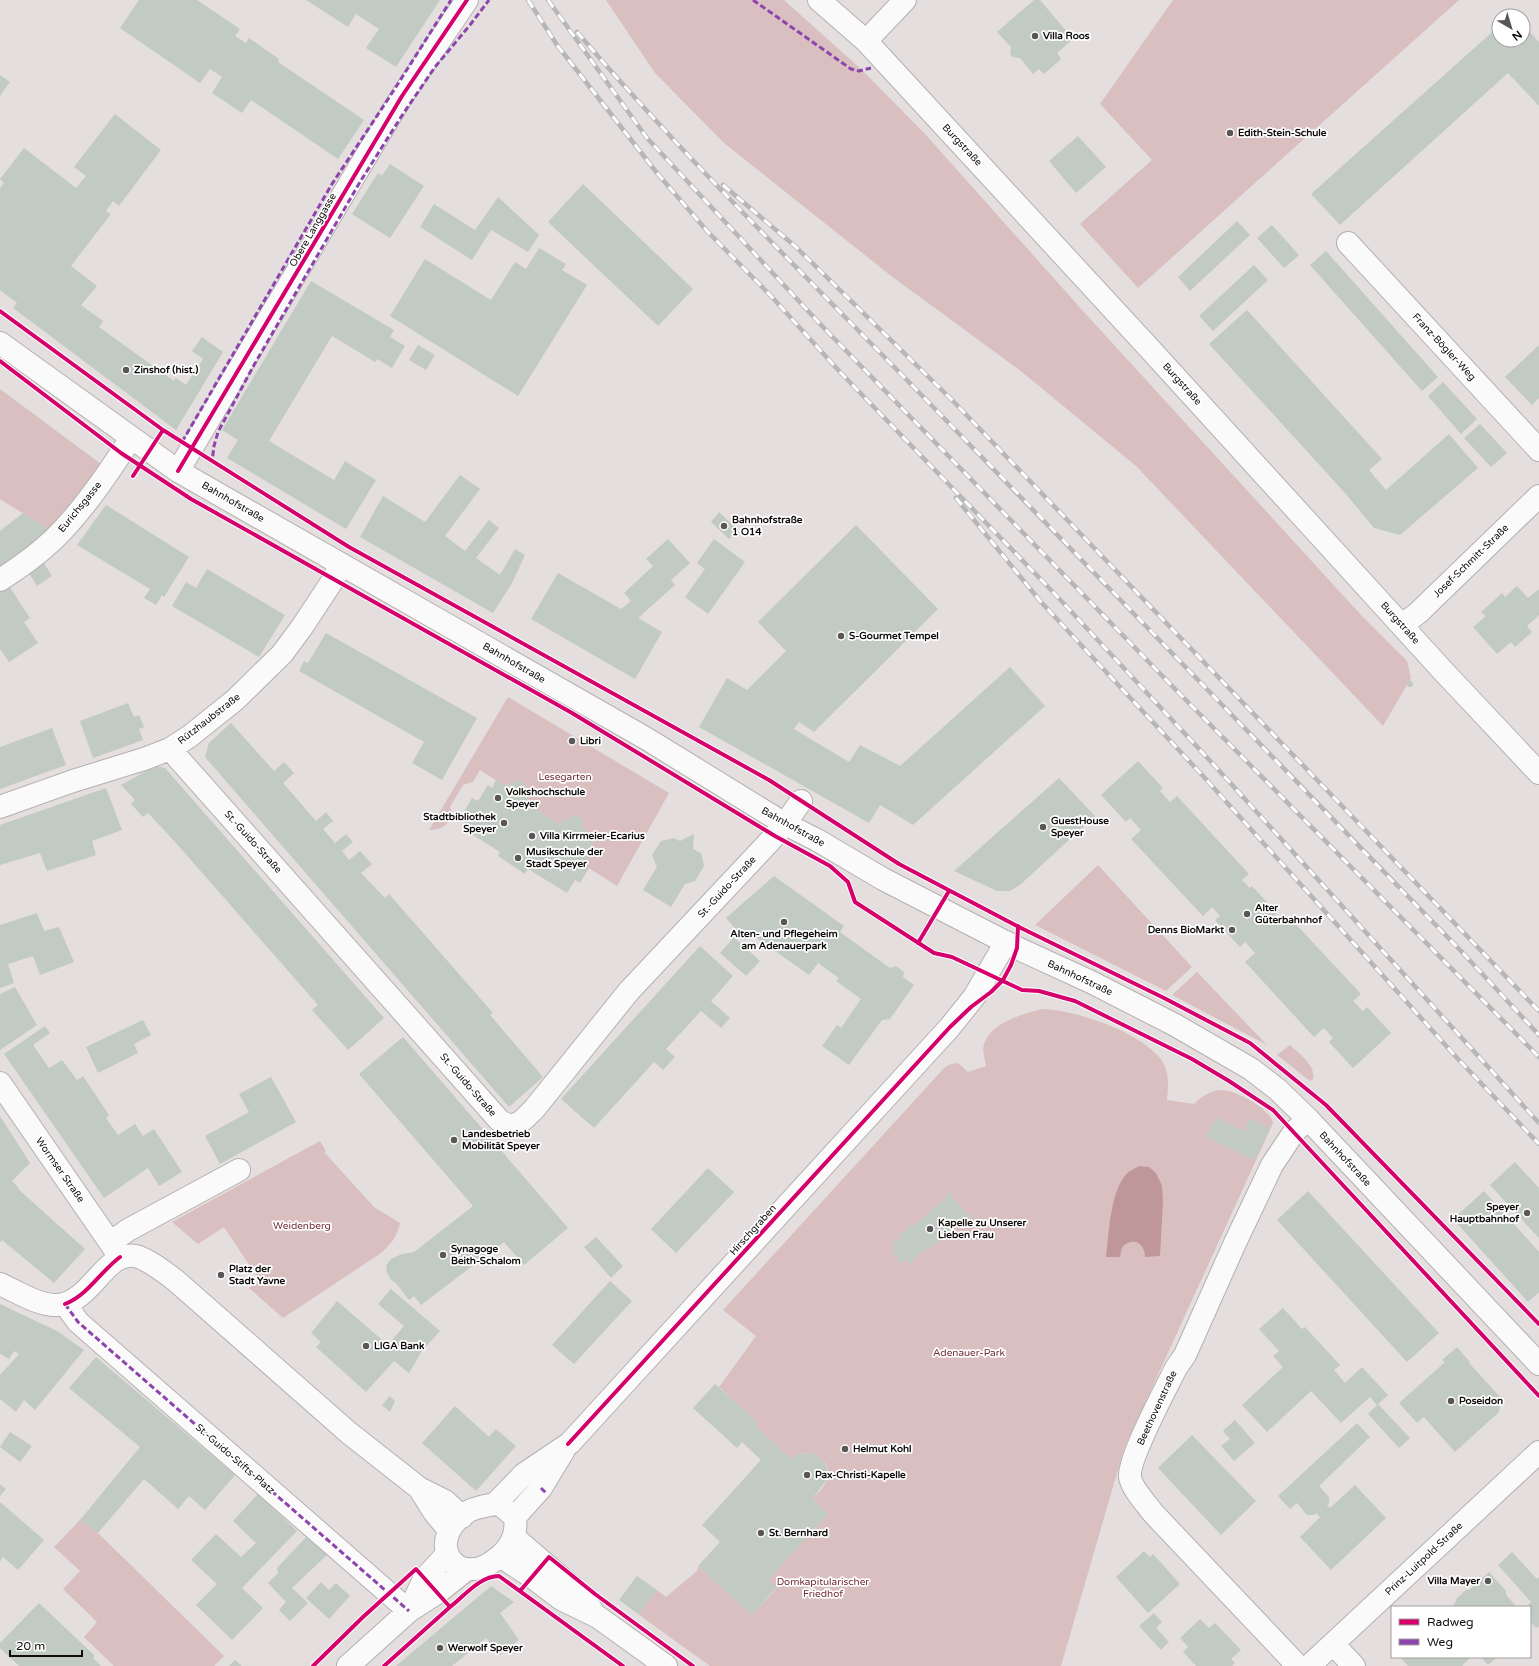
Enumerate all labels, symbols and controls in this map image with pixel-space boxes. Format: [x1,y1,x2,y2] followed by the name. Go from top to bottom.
[1491,8,1531,48] north arrow
[1509,28,1524,43] text: N
[1043,30,1090,42] place label: Villa Roos
[1030,31,1040,41] marker: Villa Roos
[940,122,985,169] street label: Burgstraße
[1238,127,1327,139] place label: Edith-Stein-Schule
[1225,128,1235,138] marker: Edith-Stein-Schule
[287,191,339,269] street label: Obere Langgasse
[1410,311,1478,383] street label: Franz-Bögler-Weg
[1160,360,1204,408] street label: Burgstraße
[134,364,198,376] place label: Zinshof (hist.)
[121,365,131,375] marker: Zinshof (hist.)
[56,479,104,535] street label: Eurichsgasse
[199,479,267,525] street label: Bahnhofstraße
[732,514,803,538] place label: Bahnhofstraße 1 O14
[719,521,729,531] marker: Bahnhofstraße 1 O14
[1431,522,1511,600] street label: Josef-Schmitt-Straße
[1378,599,1422,647] street label: Burgstraße
[849,630,939,642] place label: S-Gourmet Tempel
[836,631,846,641] marker: S-Gourmet Tempel
[480,640,548,686] street label: Bahnhofstraße
[175,691,243,747] street label: Rützhaubstraße
[580,735,601,747] place label: Libri
[567,736,577,746] marker: Libri
[538,771,592,783] park label: Lesegarten
[506,786,586,810] place label: Volkshochschule Speyer
[493,793,503,803] marker: Volkshochschule Speyer
[759,805,827,849] street label: Bahnhofstraße
[222,808,284,876] street label: St.-Guido-Straße
[423,811,497,835] place label: Stadtbibliothek Speyer
[1051,815,1109,839] place label: GuestHouse Speyer
[499,818,509,828] marker: Stadtbibliothek Speyer
[1038,822,1048,832] marker: GuestHouse Speyer
[540,830,645,842] place label: Villa Kirrmeier-Ecarius
[527,831,537,841] marker: Villa Kirrmeier-Ecarius
[526,846,603,870] place label: Musikschule der Stadt Speyer
[513,853,523,863] marker: Musikschule der Stadt Speyer
[695,853,759,920] street label: St.-Guido-Straße
[1255,902,1322,926] place label: Alter Güterbahnhof
[1242,909,1252,919] marker: Alter Güterbahnhof
[779,917,789,927] marker: Alten- und Pflegeheim am Adenauerpark
[1148,924,1224,936] place label: Denns BioMarkt
[1227,925,1237,935] marker: Denns BioMarkt
[730,928,838,952] place label: Alten- und Pflegeheim am Adenauerpark
[1046,958,1115,998] street label: Bahnhofstraße
[437,1051,499,1119] street label: St.-Guido-Straße
[462,1128,540,1152] place label: Landesbetrieb Mobilität Speyer
[1317,1129,1374,1189] street label: Bahnhofstraße
[33,1135,87,1205] street label: Wormser Straße
[449,1135,459,1145] marker: Landesbetrieb Mobilität Speyer
[1450,1201,1519,1225] place label: Speyer Hauptbahnhof
[727,1202,779,1258] street label: Hirschgraben
[1522,1208,1532,1218] marker: Speyer Hauptbahnhof
[938,1217,1026,1241] place label: Kapelle zu Unserer Lieben Frau
[273,1220,331,1232] park label: Weidenberg
[925,1224,935,1234] marker: Kapelle zu Unserer Lieben Frau
[451,1243,521,1267] place label: Synagoge Beith-Schalom
[438,1250,448,1260] marker: Synagoge Beith-Schalom
[229,1263,286,1287] place label: Platz der Stadt Yavne
[216,1270,226,1280] marker: Platz der Stadt Yavne
[374,1340,425,1352] place label: LIGA Bank
[361,1341,371,1351] marker: LIGA Bank
[933,1347,1006,1359] park label: Adenauer-Park
[1134,1369,1180,1447] street label: Beethovenstraße
[1459,1395,1503,1407] place label: Poseidon
[1446,1396,1456,1406] marker: Poseidon
[193,1421,277,1497] street label: St.-Guido-Stifts-Platz
[853,1443,912,1455] place label: Helmut Kohl
[840,1444,850,1454] marker: Helmut Kohl
[815,1469,906,1481] place label: Pax-Christi-Kapelle
[802,1470,812,1480] marker: Pax-Christi-Kapelle
[1383,1520,1466,1598] street label: Prinz-Luitpold-Straße
[769,1527,828,1539] place label: St. Bernhard
[756,1528,766,1538] marker: St. Bernhard
[1427,1575,1480,1587] place label: Villa Mayer
[777,1576,869,1600] park label: Domkapitularischer Friedhof
[1483,1576,1493,1586] marker: Villa Mayer
[1391,1606,1531,1658] legend
[1427,1615,1474,1629] text: Radweg
[10,1632,82,1658] scale bar
[1427,1635,1453,1649] text: Weg
[16,1639,45,1653] text: 20 m
[448,1642,523,1654] place label: Werwolf Speyer
[435,1643,445,1653] marker: Werwolf Speyer

